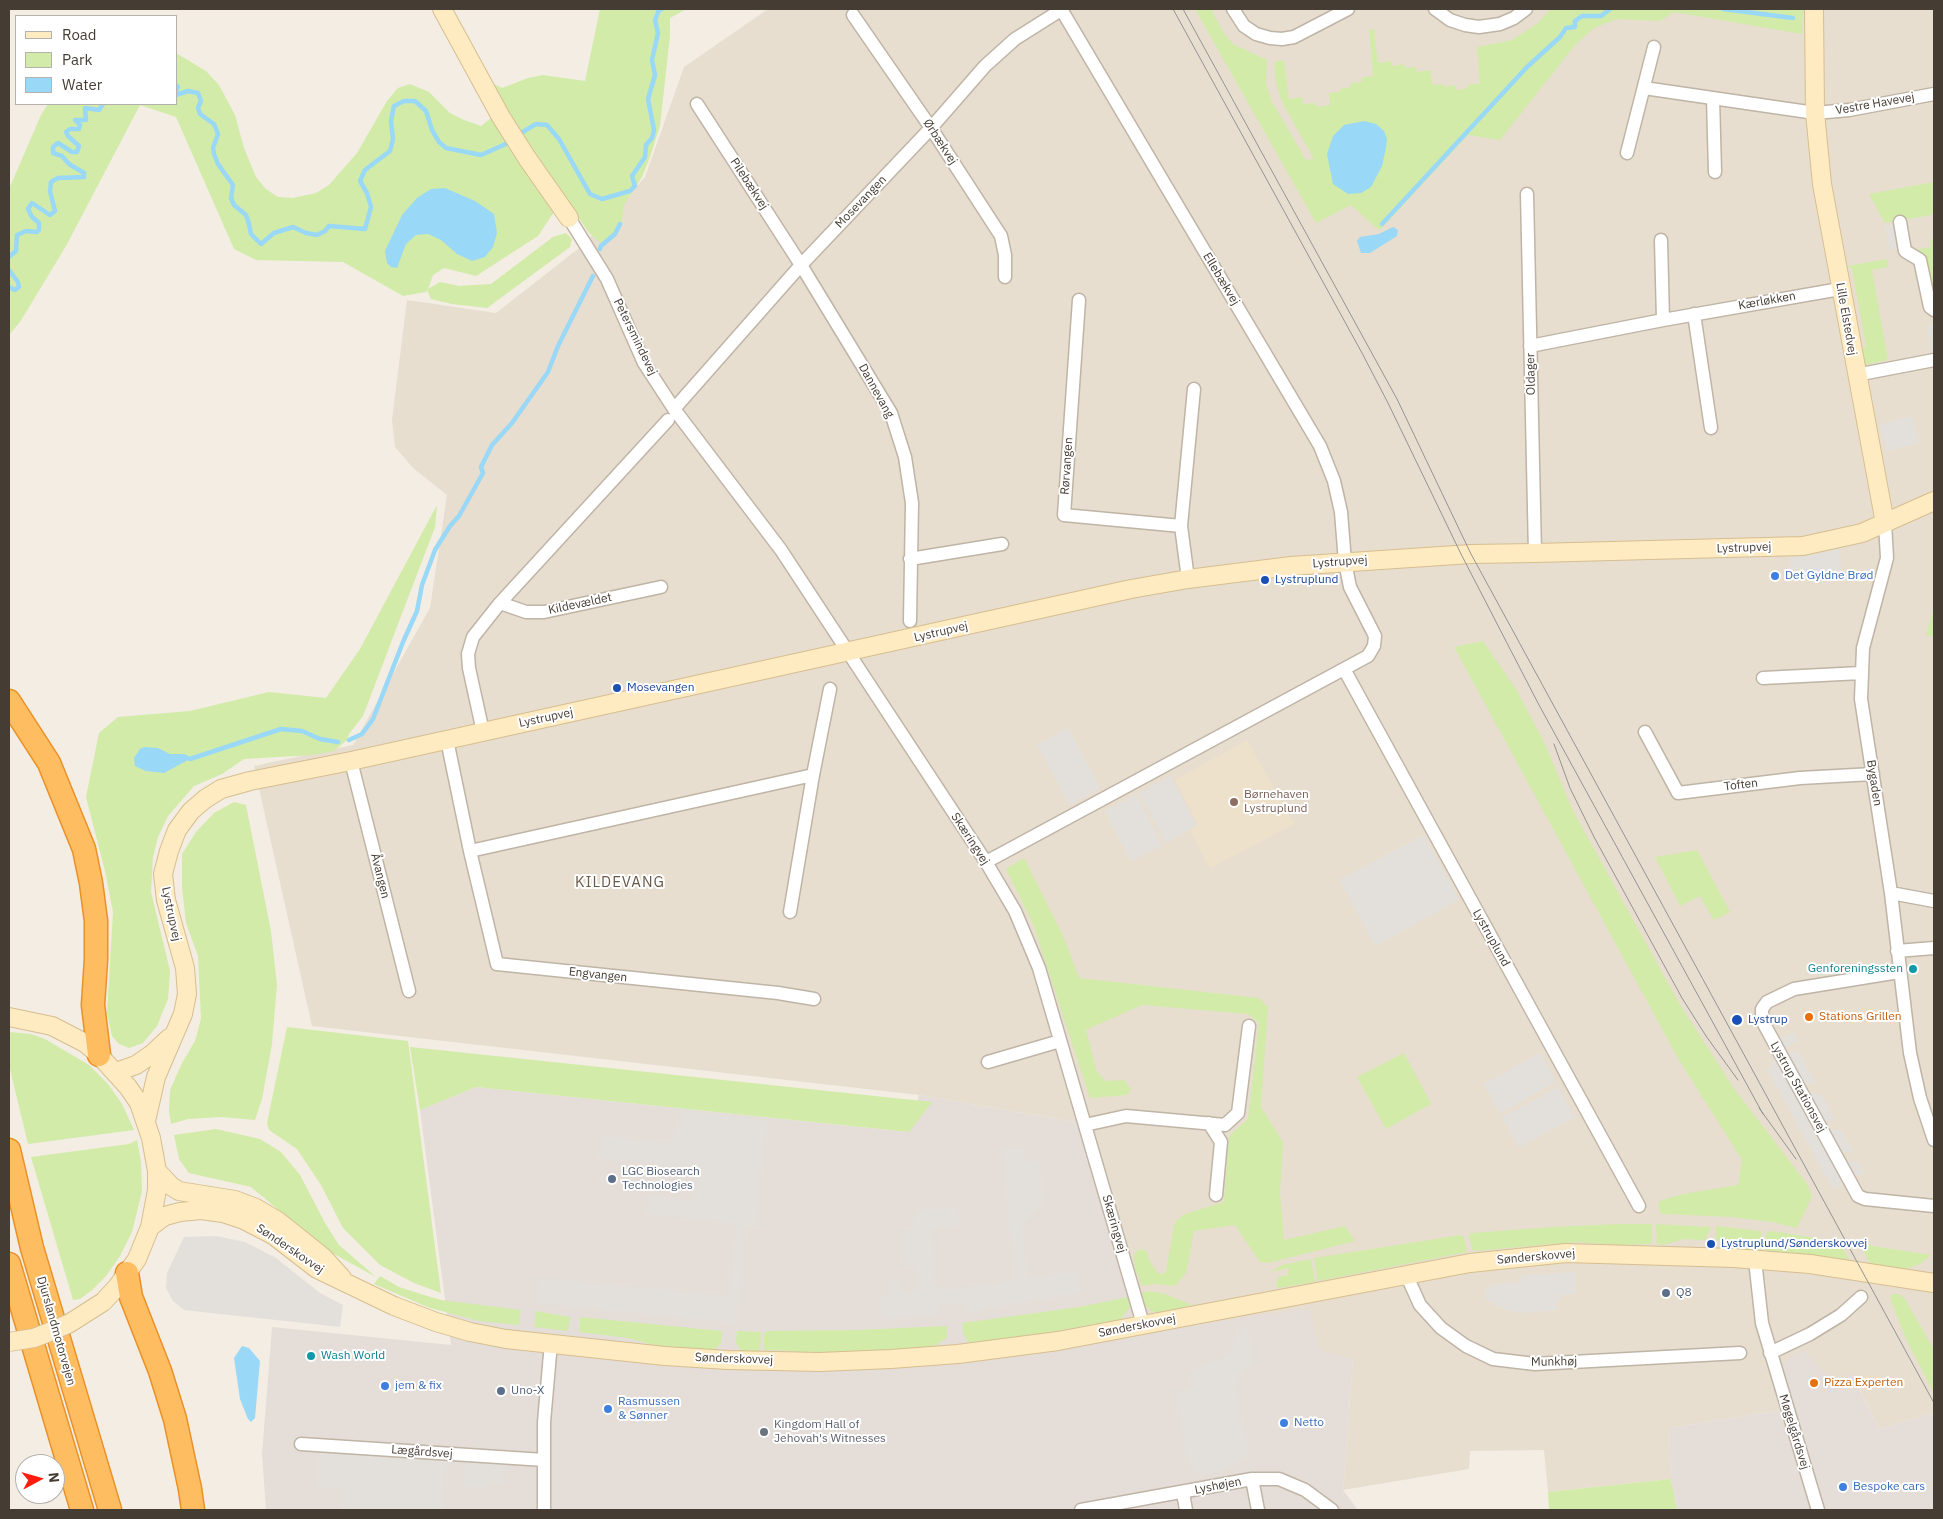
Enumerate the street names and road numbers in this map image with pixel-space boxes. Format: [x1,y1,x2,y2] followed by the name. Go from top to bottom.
[1834,90,1916,118] street label: Vestre Havevej
[920,116,960,168] street label: Ørbækvej
[727,155,771,213] street label: Pilebækvej
[832,173,890,231] street label: Mosevangen
[1200,250,1242,308] street label: Ellebækvej
[1832,281,1860,357] street label: Lille Elstedvej
[1737,289,1797,313] street label: Kærløkken
[610,296,660,378] street label: Petersmindevej
[1523,353,1539,395] street label: Oldager
[855,361,897,421] street label: Dannevang
[1058,437,1076,495] street label: Rørvangen
[1716,540,1772,556] street label: Lystrupvej
[1312,553,1368,571] street label: Lystrupvej
[547,590,613,618] street label: Kildevældet
[913,619,969,645] street label: Lystrupvej
[518,705,574,731] street label: Lystrupvej
[1863,759,1885,807] street label: Bygaden
[1723,776,1759,794] street label: Toften
[948,810,992,868] street label: Skæringvej
[367,852,393,900] street label: Åvangen
[158,886,184,942] street label: Lystrupvej
[1469,907,1513,969] street label: Lystruplund
[568,965,628,985] street label: Engvangen
[1767,1039,1829,1135] street label: Lystrup Stationsvej
[1099,1193,1129,1255] street label: Skæringvej
[253,1221,327,1277] street label: Sønderskovvej
[1496,1246,1576,1268] street label: Sønderskovvej
[34,1275,78,1387] street label: Djurslandmotorvejen
[1097,1311,1177,1341] street label: Sønderskovvej
[695,1350,773,1368] street label: Sønderskovvej
[1531,1354,1577,1370] street label: Munkhøj
[1776,1393,1812,1471] street label: Møgelgårdsvej
[391,1443,453,1461] street label: Lægårdsvej
[1193,1474,1243,1498] street label: Lyshøjen

